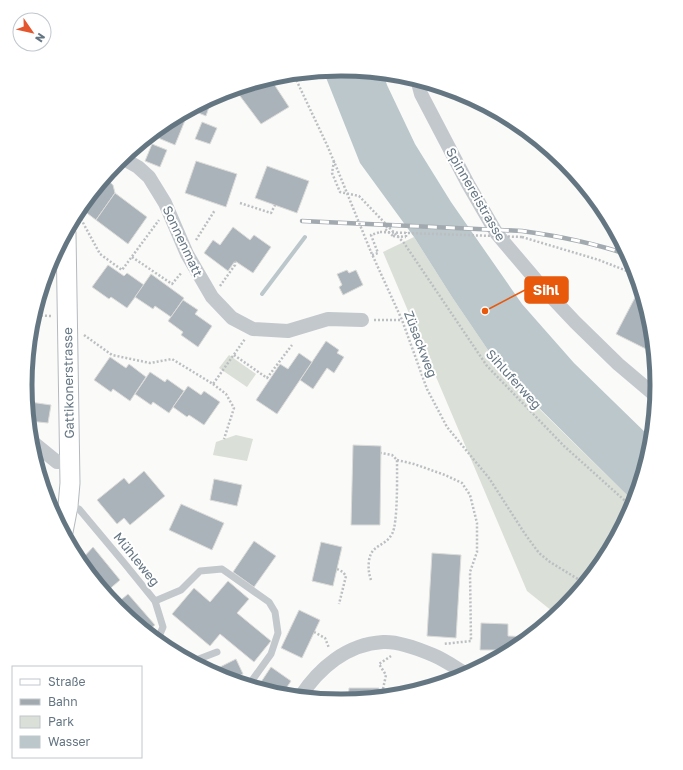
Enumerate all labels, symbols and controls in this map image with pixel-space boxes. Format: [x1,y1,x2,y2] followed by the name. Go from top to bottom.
[12,12,52,52] north arrow
[33,31,48,45] text: N
[443,145,509,243] street label: Spinnereistrasse
[160,203,206,279] street label: Sonnenmatt
[525,277,568,303] callout: Sihl
[533,281,559,298] text: Sihl
[401,308,441,380] street label: Züsackweg
[59,327,77,439] street label: Gattikonerstrasse
[483,346,545,412] street label: Sihluferweg
[111,529,163,589] street label: Mühleweg
[12,666,142,758] legend
[48,674,86,689] text: Straße
[48,694,78,709] text: Bahn
[48,714,74,729] text: Park
[48,734,91,749] text: Wasser

